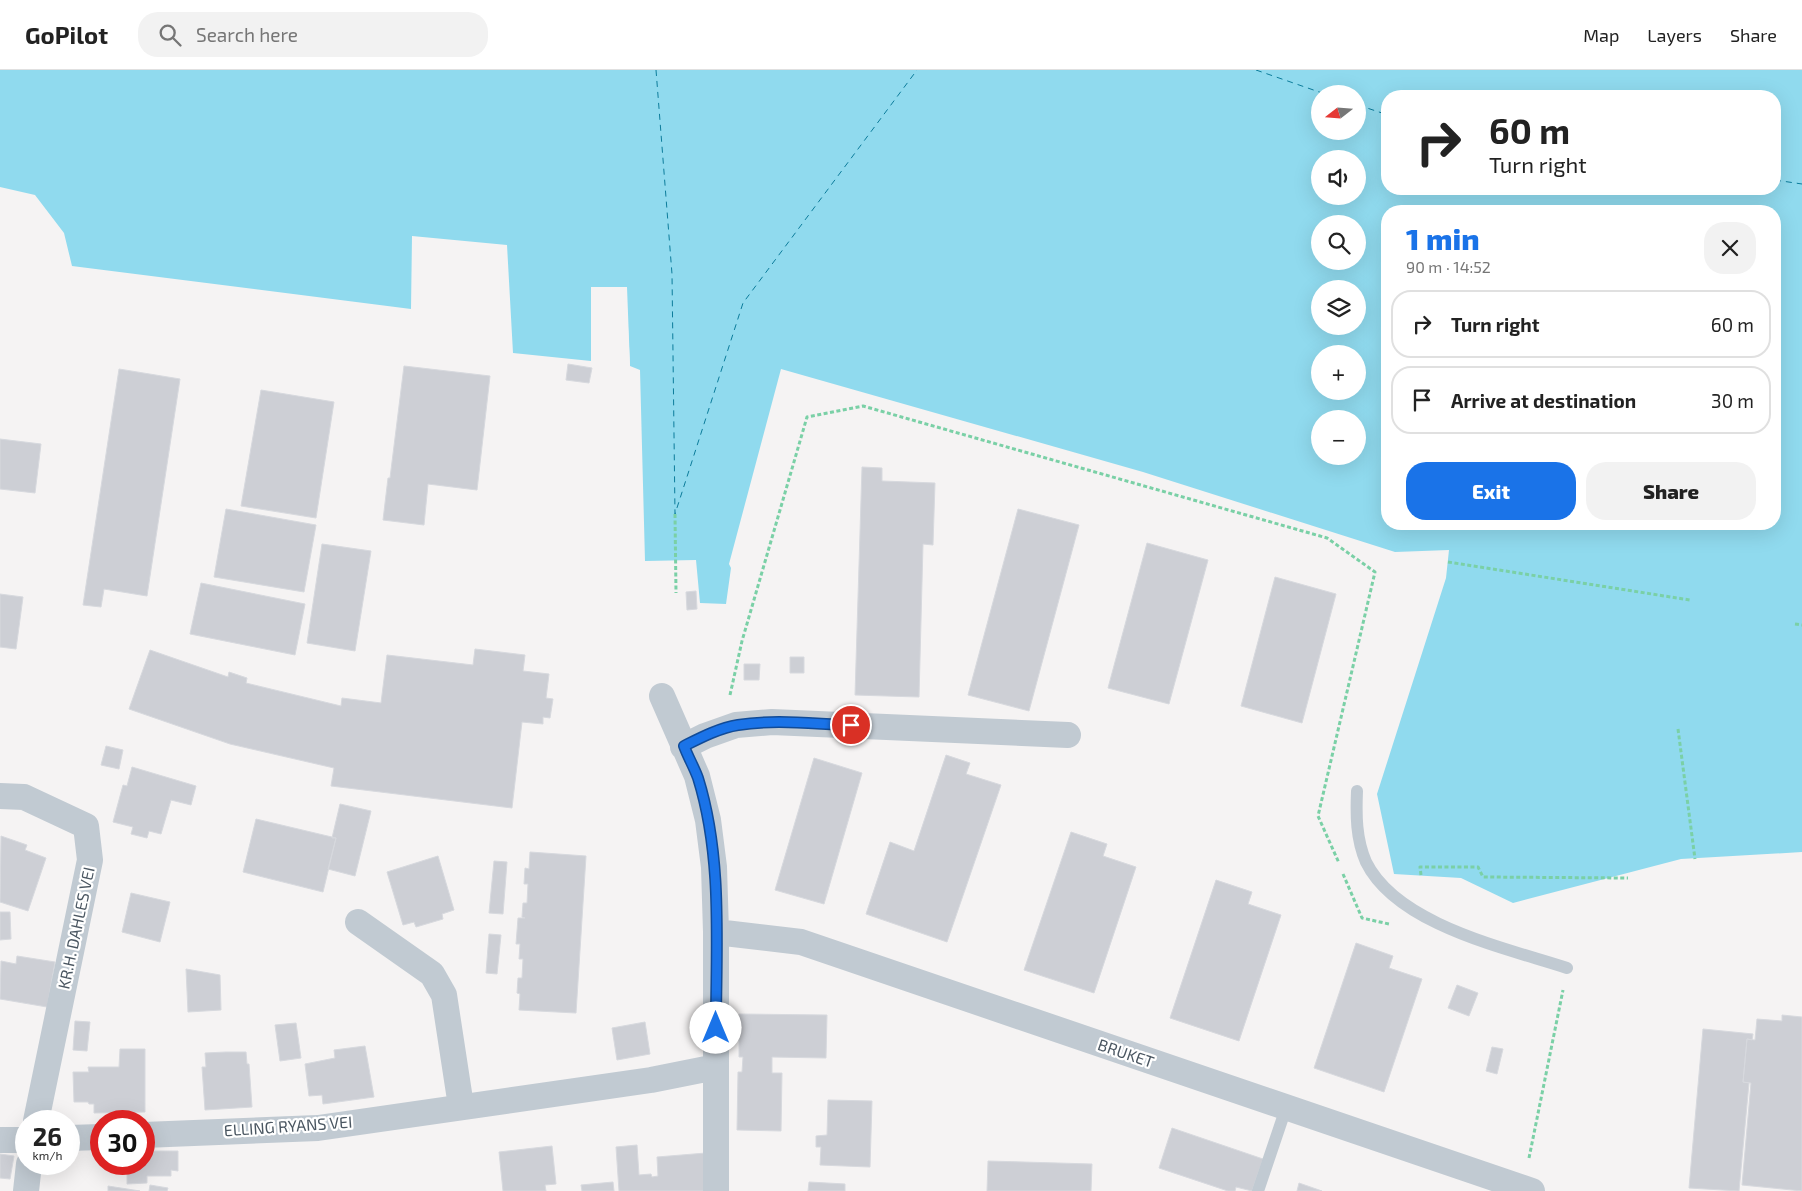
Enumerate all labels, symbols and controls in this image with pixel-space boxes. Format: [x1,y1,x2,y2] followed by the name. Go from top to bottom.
[138,12,488,57] search box
[25,20,108,49] text: GoPilot
[156,21,184,49] icon: search
[196,23,298,46] text: Search here
[1583,24,1619,46] text: Map
[1647,24,1702,46] text: Layers
[1730,24,1777,46] text: Share
[1311,85,1366,140] north arrow
[1311,85,1366,465] map controls
[1489,109,1570,151] text: 60 m
[1406,110,1471,175] icon: right
[1311,150,1366,205] button: sound
[1489,151,1587,177] text: Turn right
[1311,215,1366,270] button: search
[1406,220,1480,256] text: 1 min
[1704,222,1756,274] button: close
[1406,257,1491,276] text: 90 m · 14:52
[1311,280,1366,335] button: layers
[1408,310,1436,338] icon: right
[1451,313,1539,336] text: Turn right
[1711,313,1754,336] text: 60 m
[1311,345,1366,400] button: +
[1408,386,1436,414] icon: arrive
[1451,389,1636,412] text: Arrive at destination
[1711,389,1754,412] text: 30 m
[1311,410,1366,465] button: −
[1406,462,1576,520] button: Exit
[1586,462,1756,520] button: Share
[830,704,872,746] pin
[837,711,865,739] icon: arrive
[53,865,98,991] street label: KR.H. DAHLES VEI
[689,1001,741,1053] position arrow
[1096,1034,1157,1071] street label: BRUKET
[90,1110,155,1175] speed limit sign: 30
[223,1112,353,1139] street label: ELLING RYANS VEI
[33,1121,62,1151] text: 26
[33,1148,62,1162] text: km/h

